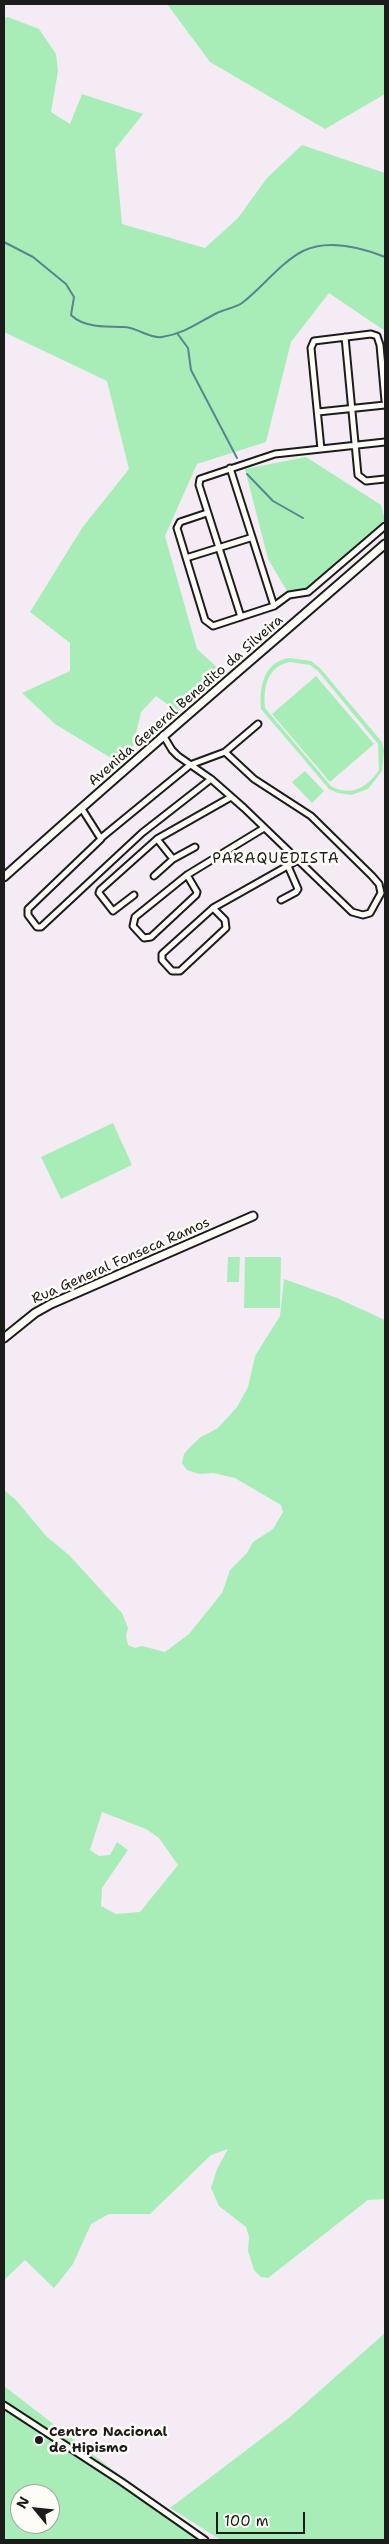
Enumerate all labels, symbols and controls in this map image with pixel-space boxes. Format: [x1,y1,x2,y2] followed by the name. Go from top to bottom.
[85,612,287,790] street label: Avenida General Benedito da Silveira
[211,850,341,868] district label: PARAQUEDISTA
[29,1214,213,1308] street label: Rua General Fonseca Ramos
[49,2424,167,2456] place label: Centro Nacional de Hipismo
[33,2434,45,2446] marker: Centro Nacional de Hipismo
[10,2484,60,2534] north arrow
[12,2493,33,2512] text: N
[219,2502,308,2534] scale bar
[224,2511,269,2531] text: 100 m

